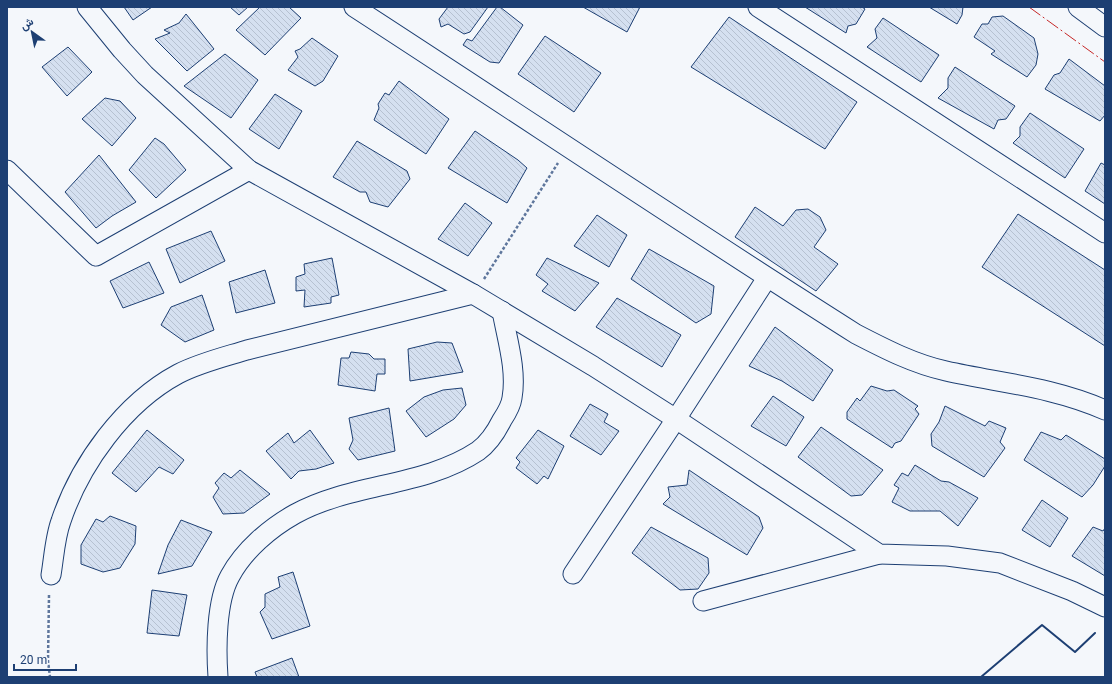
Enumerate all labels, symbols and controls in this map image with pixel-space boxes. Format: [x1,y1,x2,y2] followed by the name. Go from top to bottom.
[12,12,52,52] north arrow
[17,14,38,36] text: ش
[14,646,76,672] scale bar
[20,652,47,670] text: 20 m

